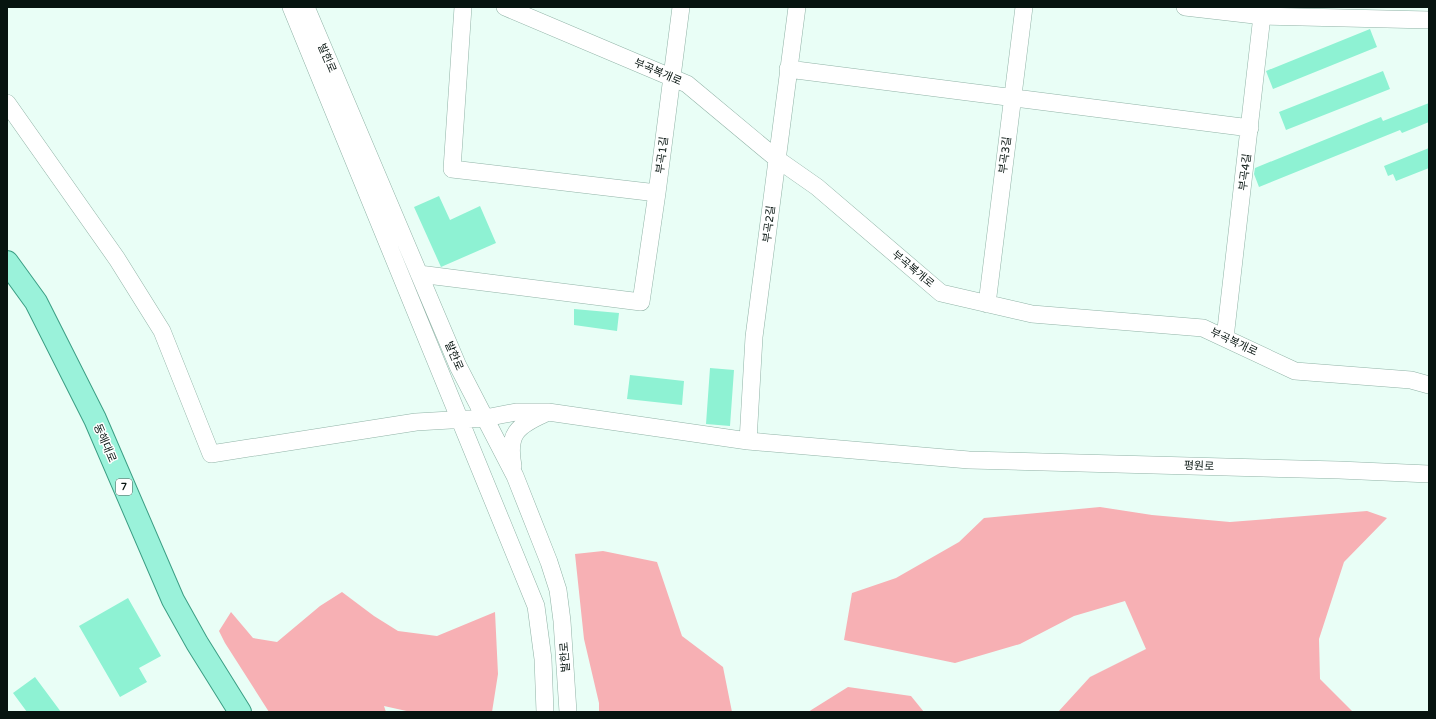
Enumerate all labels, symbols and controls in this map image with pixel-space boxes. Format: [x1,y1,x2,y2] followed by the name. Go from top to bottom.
[315,41,339,75] street label: 발한로
[632,56,684,88] street label: 부곡복개로
[653,136,671,174] street label: 부곡1길
[996,136,1014,174] street label: 부곡3길
[1236,153,1254,191] street label: 부곡4길
[760,205,778,243] street label: 부곡2길
[889,248,937,290] street label: 부곡복개로
[1208,325,1260,359] street label: 부곡복개로
[442,339,466,373] street label: 발한로
[91,422,119,464] street label: 동해대로
[1184,459,1214,473] street label: 평원로
[116,479,132,495] road number: 7
[557,641,573,673] street label: 발한로

